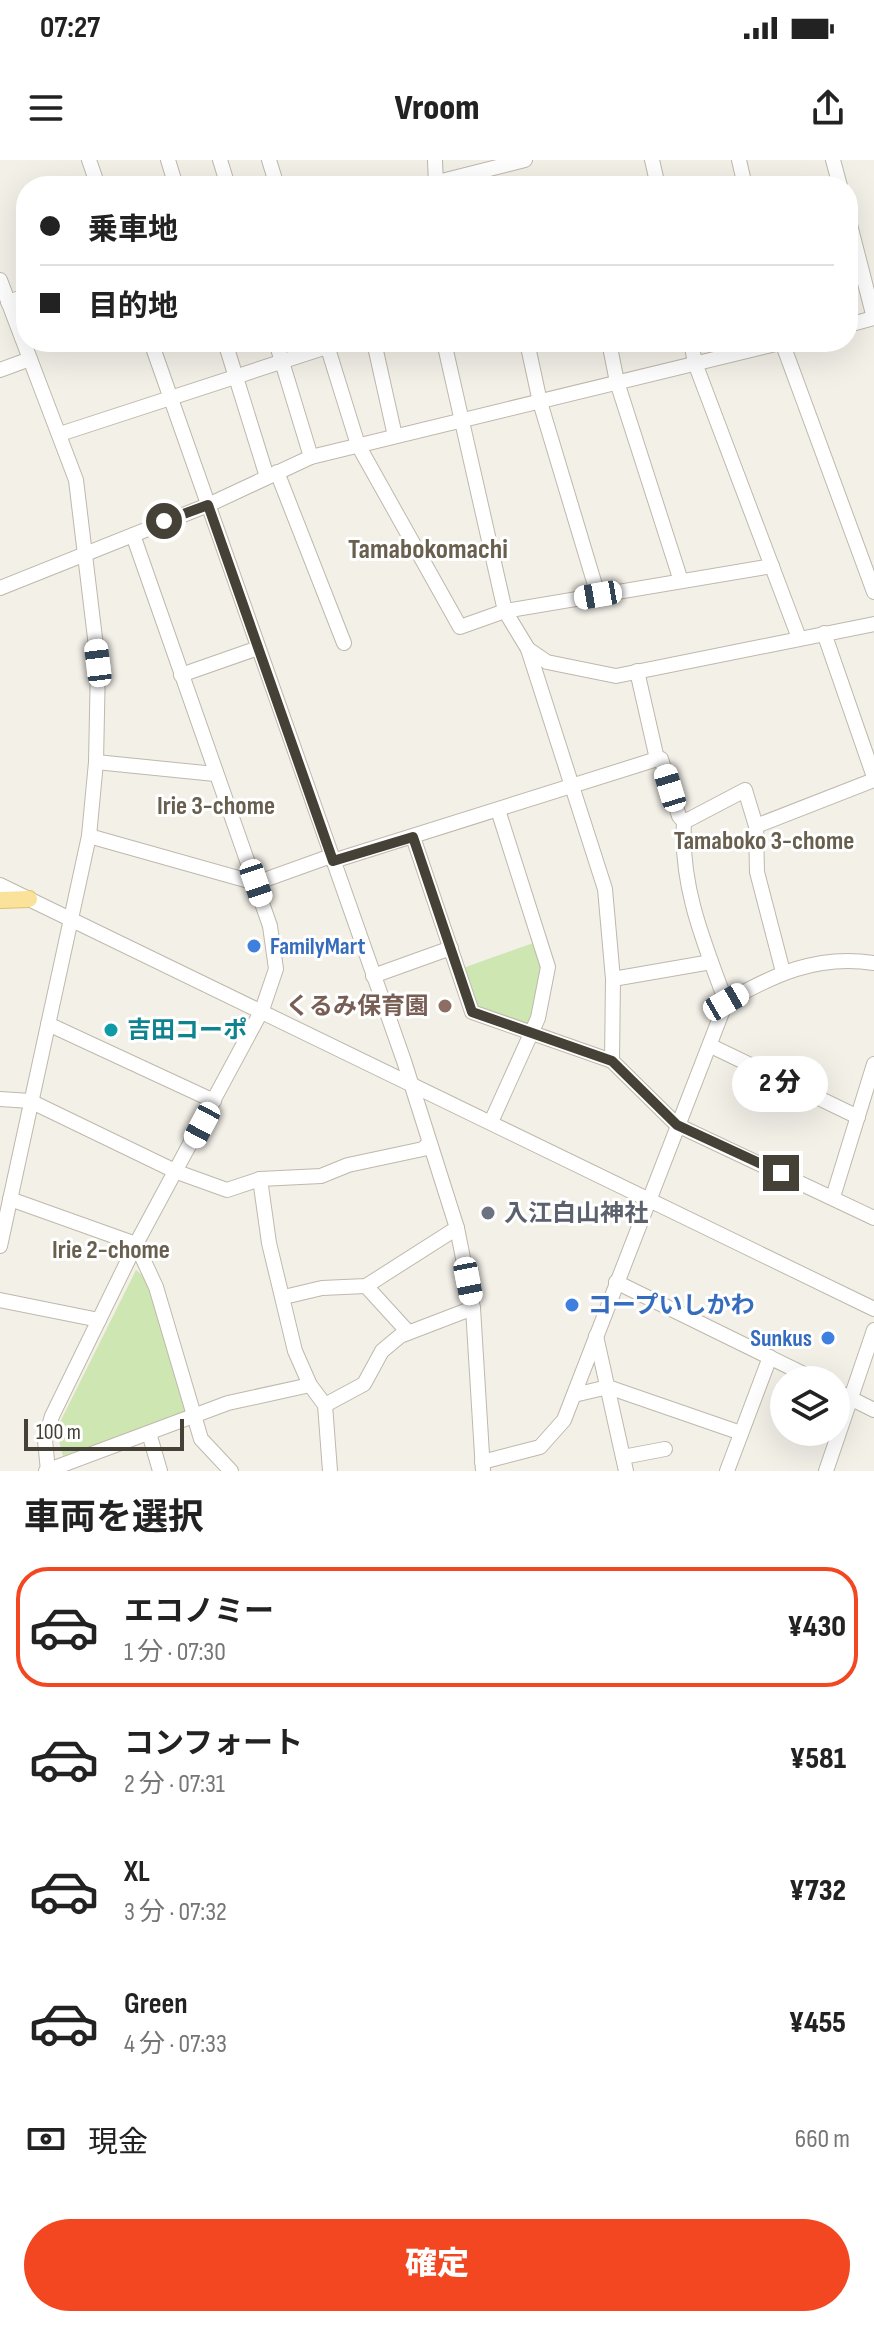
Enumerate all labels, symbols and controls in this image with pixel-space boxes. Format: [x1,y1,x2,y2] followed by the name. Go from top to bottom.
[40,10,100,46] text: 07:27
[24,86,68,130] icon: menu
[806,86,850,130] icon: share
[395,87,479,130] text: Vroom
[88,212,178,248] text: 乗車地
[88,289,178,325] text: 目的地
[146,503,182,539] route start
[348,533,508,566] district label: Tamabokomachi
[572,579,624,611] car
[83,638,113,688] car
[652,762,688,814] car
[157,791,275,822] district label: Irie 3-chome
[674,826,854,857] district label: Tamaboko 3-chome
[237,856,275,910] car
[270,932,365,961] place label: FamilyMart
[245,937,263,955] marker: FamilyMart
[699,980,753,1024] car
[285,992,429,1021] place label: くるみ保育園
[436,997,454,1015] marker: くるみ保育園
[127,1016,247,1045] place label: 吉田コーポ
[102,1021,120,1039] marker: 吉田コーポ
[733,1057,829,1113] callout: 2 分
[759,1068,801,1099] text: 2 分
[180,1098,224,1152] car
[763,1155,799,1191] route end
[504,1199,648,1228] place label: 入江白山神社
[479,1204,497,1222] marker: 入江白山神社
[52,1235,170,1266] district label: Irie 2-chome
[452,1255,484,1307] car
[588,1291,755,1320] place label: コープいしかわ
[563,1296,581,1314] marker: コープいしかわ
[750,1324,812,1353] place label: Sunkus
[819,1329,837,1347] marker: Sunkus
[770,1366,850,1446] map controls
[770,1366,850,1446] button: layers
[24,1415,184,1451] scale bar
[36,1419,81,1446] text: 100 m
[24,1497,204,1540] text: 車両を選択
[28,1591,100,1663] icon: car
[124,1594,274,1630] text: エコノミー
[788,1609,846,1645] text: ¥430
[124,1637,226,1668] text: 1 分 · 07:30
[28,1723,100,1795] icon: car
[124,1726,303,1762] text: コンフォート
[790,1741,846,1777] text: ¥581
[124,1769,225,1800] text: 2 分 · 07:31
[124,1854,150,1890] text: XL
[28,1855,100,1927] icon: car
[789,1873,846,1909] text: ¥732
[124,1897,227,1928] text: 3 分 · 07:32
[124,1986,188,2022] text: Green
[28,1987,100,2059] icon: car
[789,2005,846,2041] text: ¥455
[124,2029,227,2060] text: 4 分 · 07:33
[24,2117,68,2161] icon: cash
[795,2124,850,2155] text: 660 m
[88,2125,148,2161] text: 現金
[24,2219,850,2311] button: 確定

